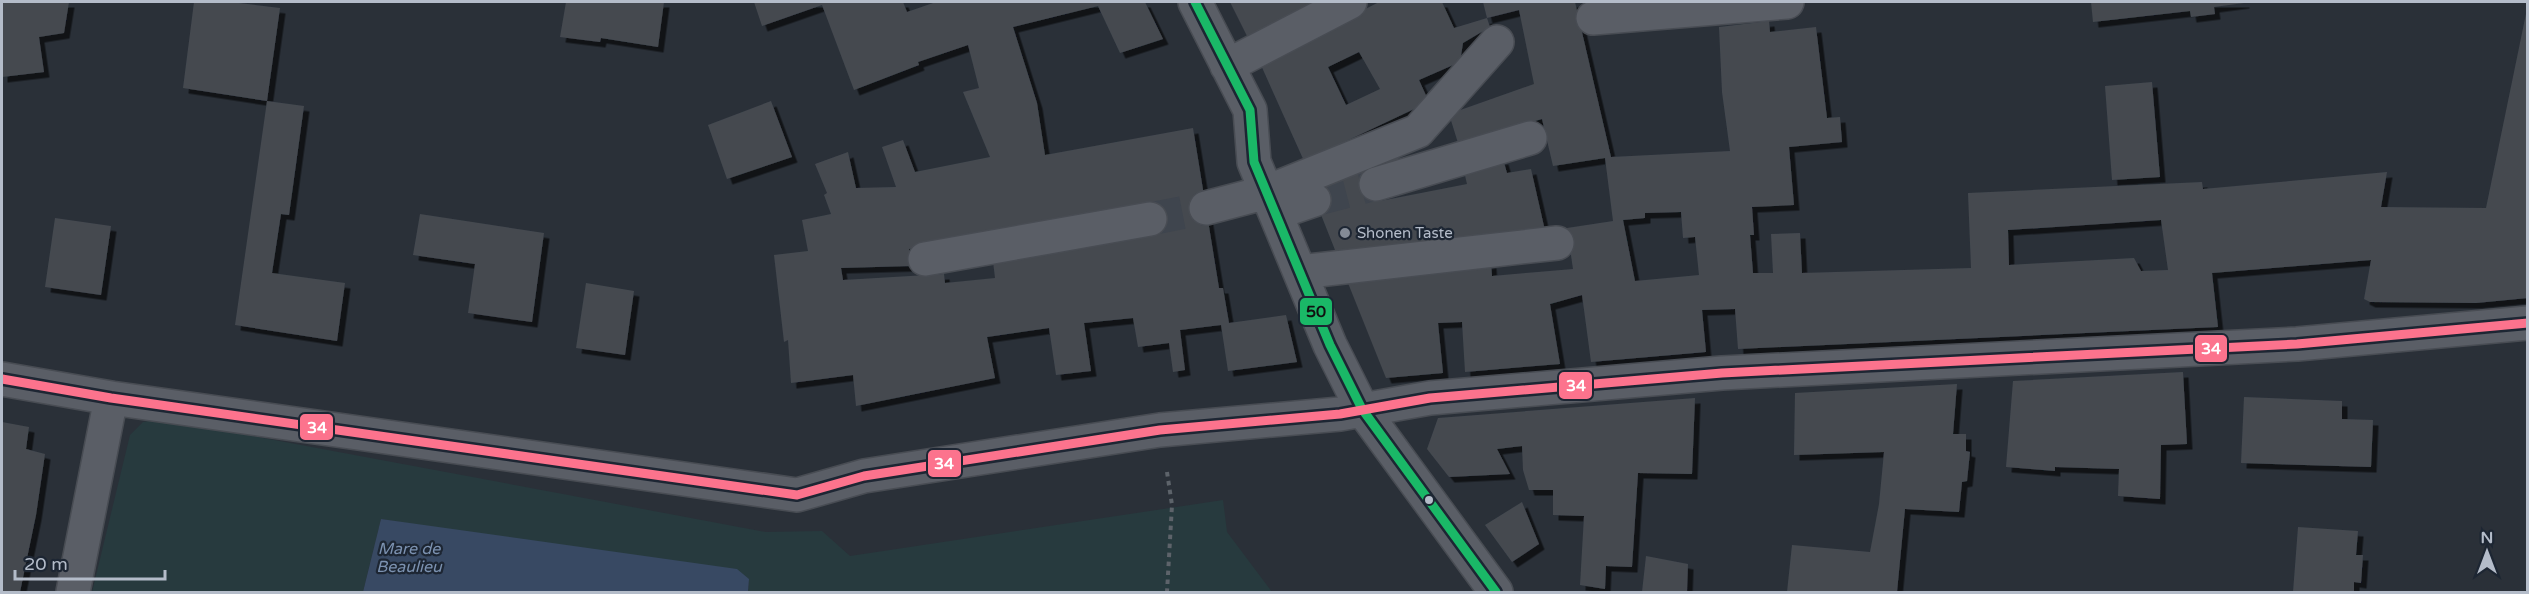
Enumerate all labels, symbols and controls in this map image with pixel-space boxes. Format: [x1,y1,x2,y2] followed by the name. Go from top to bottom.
[1357,224,1453,242] place label: Shonen Taste
[1338,226,1352,240] marker: Shonen Taste
[1299,297,1333,326] line badge: 50
[1306,302,1326,322] text: 50
[2194,334,2228,363] line badge: 34
[2201,339,2221,359] text: 34
[1558,371,1593,400] line badge: 34
[1566,376,1586,396] text: 34
[299,413,334,441] line badge: 34
[307,418,327,438] text: 34
[927,449,962,478] line badge: 34
[934,454,954,474] text: 34
[1423,494,1435,506] unlabelled marker
[2457,522,2517,582] north arrow
[2481,528,2493,548] text: N
[376,539,443,577] water label: Mare de Beaulieu
[15,543,165,581] scale bar
[24,553,68,575] text: 20 m

